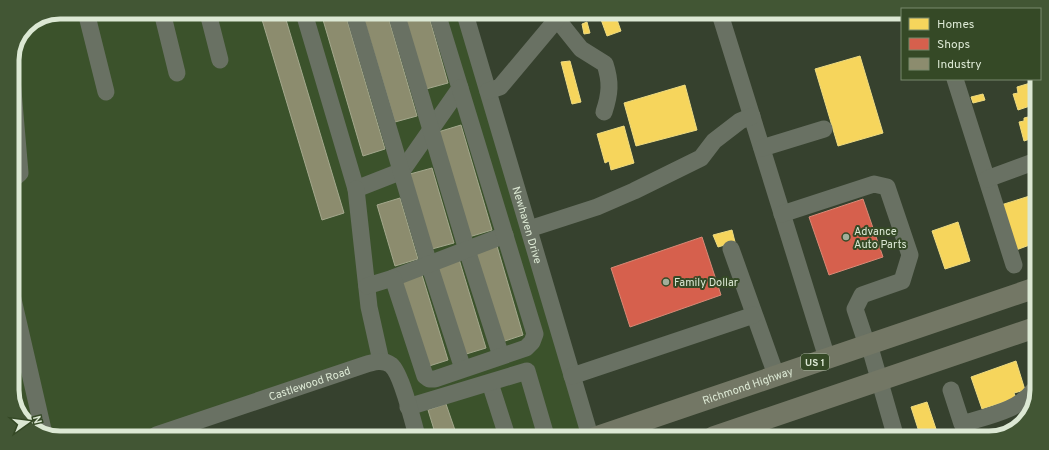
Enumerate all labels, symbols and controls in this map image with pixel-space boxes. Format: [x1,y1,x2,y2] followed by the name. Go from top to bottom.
[901,8,1041,80] legend
[937,17,974,33] text: Homes
[937,37,970,53] text: Shops
[937,57,982,73] text: Industry
[508,185,545,266] street label: Newhaven Drive
[854,225,907,252] place label: Advance Auto Parts
[841,232,851,242] marker: Advance Auto Parts
[674,276,739,290] place label: Family Dollar
[661,277,671,287] marker: Family Dollar
[801,354,829,370] road number: US 1
[267,364,353,405] street label: Castlewood Road
[701,365,795,408] street label: Richmond Highway
[8,402,48,442] north arrow
[29,414,44,425] text: N

